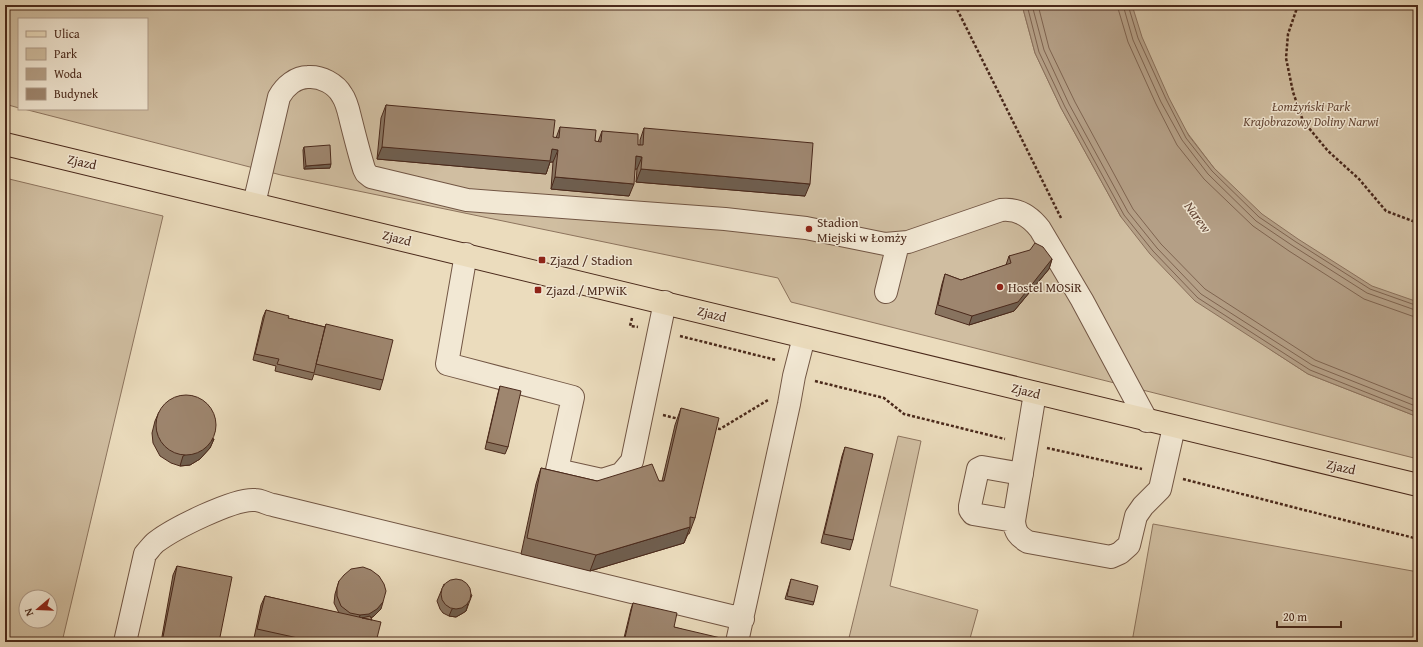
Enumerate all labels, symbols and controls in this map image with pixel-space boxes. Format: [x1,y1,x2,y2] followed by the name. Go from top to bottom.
[18,18,148,110] legend
[54,25,80,42] text: Ulica
[54,45,78,62] text: Park
[54,65,82,82] text: Woda
[54,85,99,102] text: Budynek
[1242,97,1379,131] park label: Łomżyński Park Krajobrazowy Doliny Narwi
[66,149,98,175] street label: Zjazd
[1180,197,1216,237] water label: Narew
[817,213,908,247] place label: Stadion Miejski w Łomży
[804,224,814,234] marker: Stadion Miejski w Łomży
[381,225,414,251] street label: Zjazd
[550,251,633,270] place label: Zjazd / Stadion
[537,255,547,265] marker: Zjazd / Stadion
[1008,278,1082,297] place label: Hostel MOSiR
[546,281,627,300] place label: Zjazd / MPWiK
[995,282,1005,292] marker: Hostel MOSiR
[533,285,543,295] marker: Zjazd / MPWiK
[696,301,729,327] street label: Zjazd
[1010,378,1043,404] street label: Zjazd
[1325,454,1357,480] street label: Zjazd
[18,589,58,629] north arrow
[1277,603,1341,629] scale bar
[20,606,37,618] text: N
[1283,608,1307,625] text: 20 m

